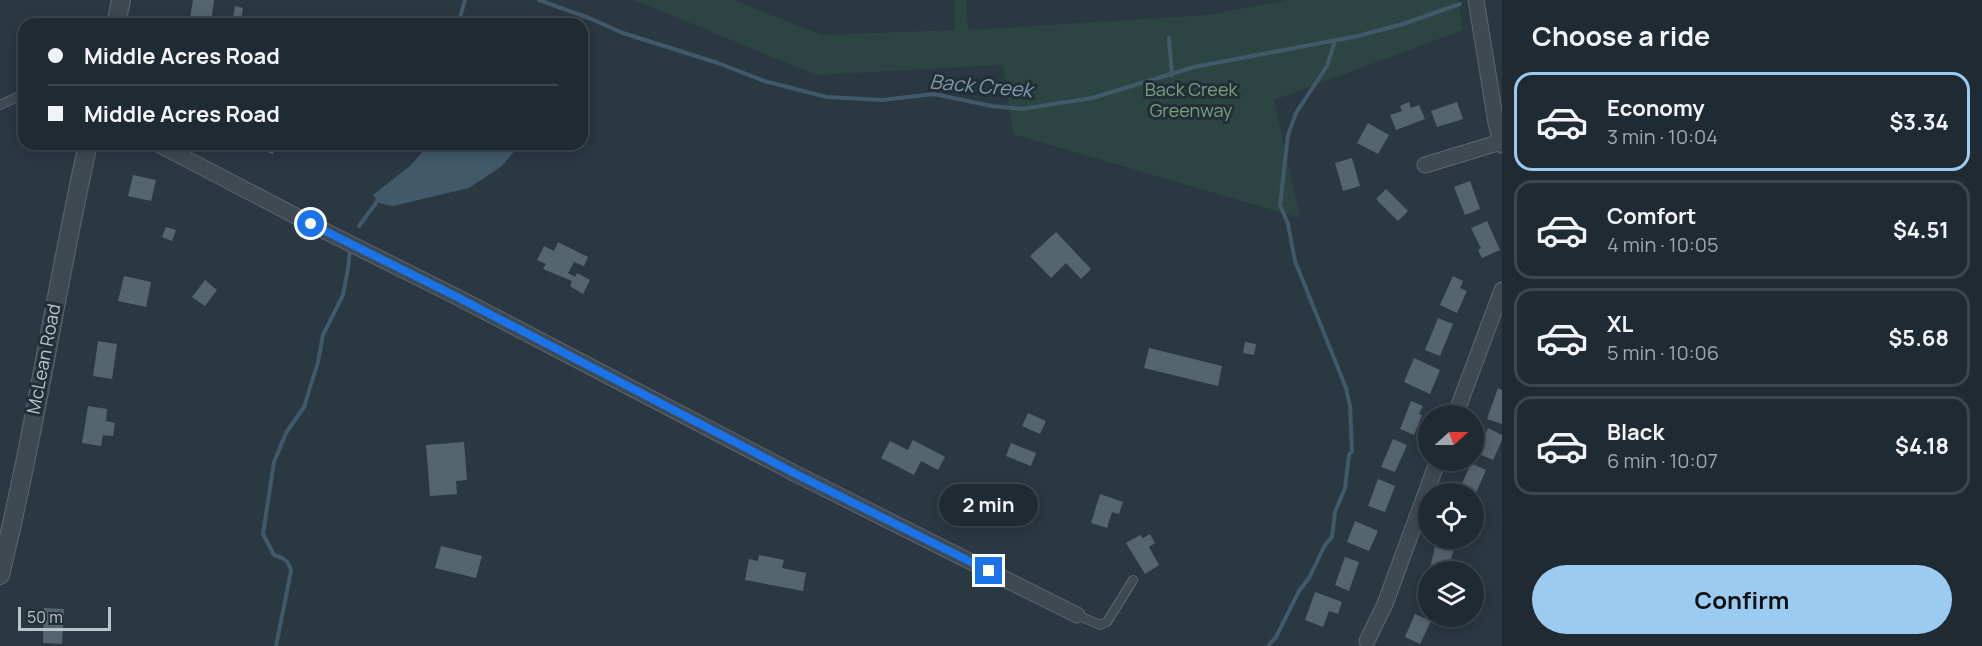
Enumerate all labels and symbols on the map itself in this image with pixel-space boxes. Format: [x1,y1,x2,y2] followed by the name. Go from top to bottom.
[929,68,1037,104] water label: Back Creek
[1145,77,1238,122] park label: Back Creek Greenway
[297,210,324,237] route start
[21,302,65,416] street label: McLean Road
[1418,405,1484,471] north arrow
[940,484,1038,526] callout: 2 min
[975,557,1002,584] route end
[18,604,111,632] scale bar

